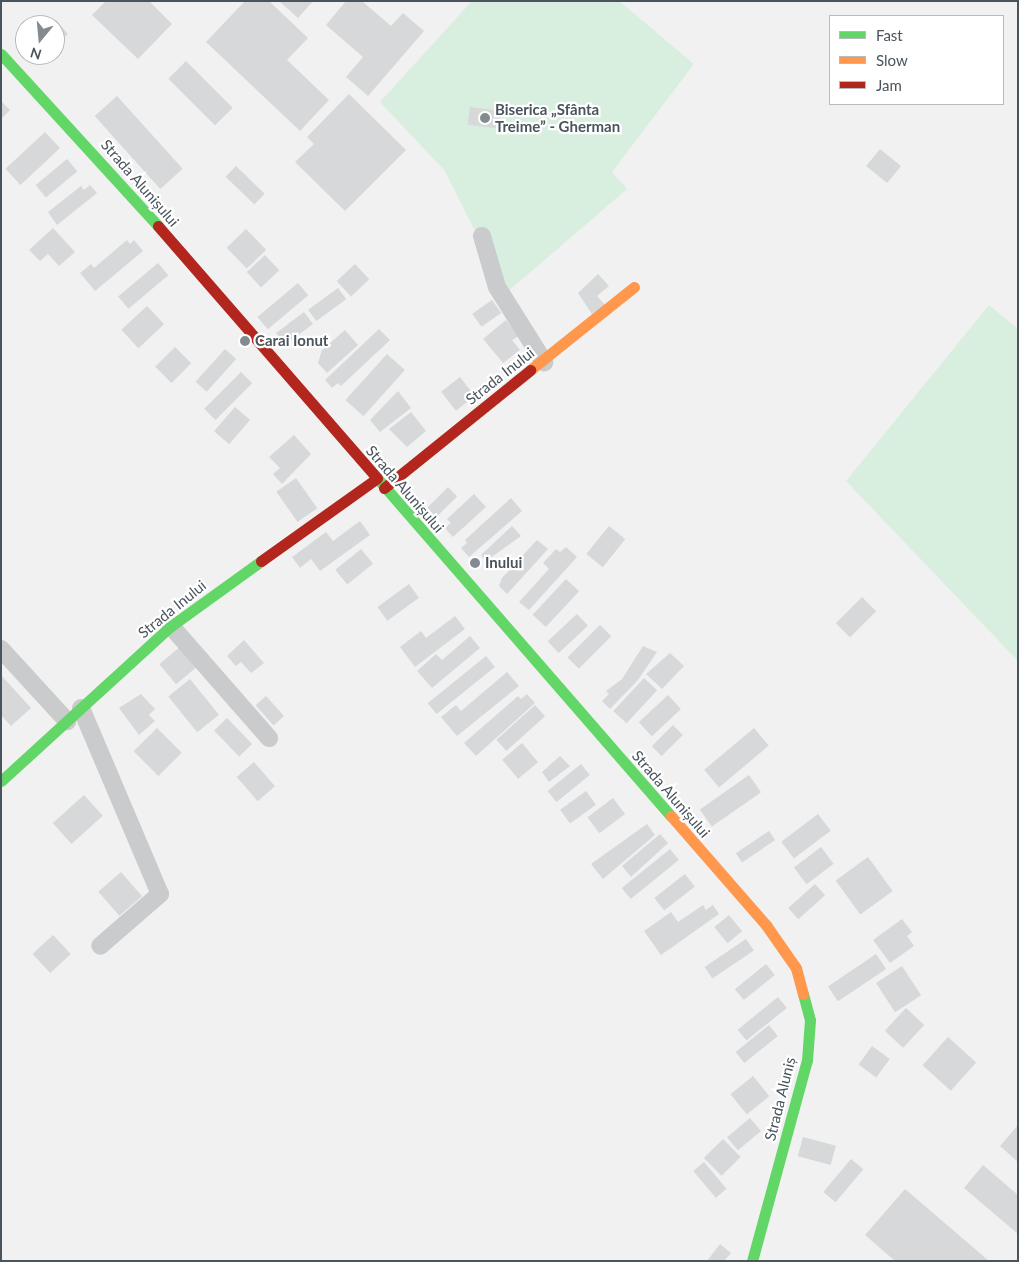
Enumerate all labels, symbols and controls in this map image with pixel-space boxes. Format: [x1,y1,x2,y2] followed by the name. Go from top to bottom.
[15,15,65,65] north arrow
[829,15,1004,105] legend
[876,26,903,44] text: Fast
[28,44,43,64] text: N
[876,51,908,69] text: Slow
[876,76,902,94] text: Jam
[495,100,620,135] place label: Biserica „Sfânta Treime” - Gherman
[479,112,491,124] marker: Biserica „Sfânta Treime” - Gherman
[97,136,183,230] street label: Strada Alunișului
[255,332,328,350] place label: Carai Ionut
[239,335,251,347] marker: Carai Ionut
[462,344,538,408] street label: Strada Inului
[362,442,448,536] street label: Strada Alunișului
[485,554,522,572] place label: Inului
[469,557,481,569] marker: Inului
[134,576,210,642] street label: Strada Inului
[628,747,714,841] street label: Strada Alunișului
[761,1055,799,1143] street label: Strada Aluniș

